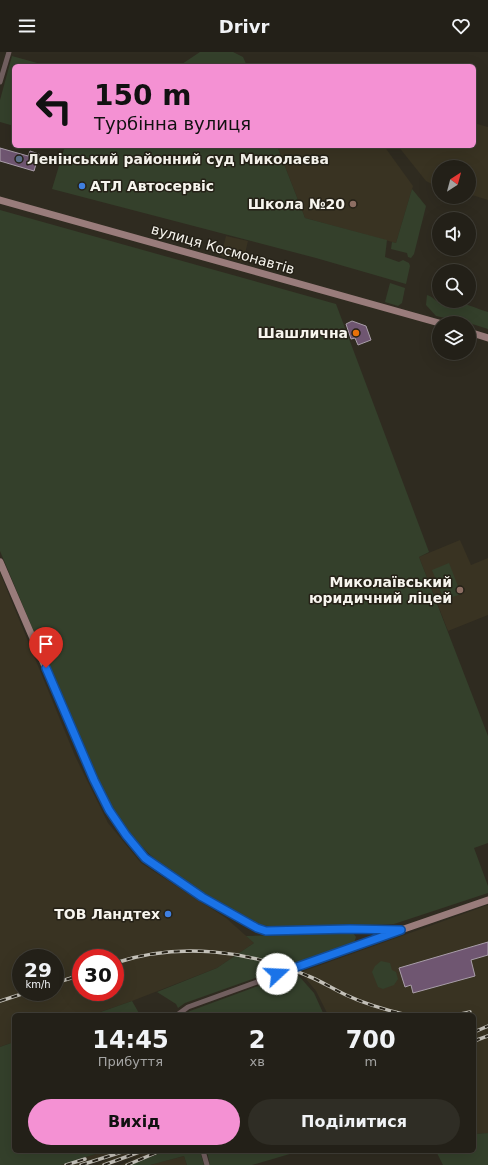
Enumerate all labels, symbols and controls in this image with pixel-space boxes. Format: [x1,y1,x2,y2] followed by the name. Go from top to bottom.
[16,15,38,37] icon: menu
[450,15,472,37] icon: heart
[219,16,269,37] text: Drivr
[94,79,191,112] text: 150 m
[28,80,80,132] icon: left
[94,113,251,134] text: Турбінна вулиця
[27,151,329,167] place label: Ленінський районний суд Миколаєва
[14,154,24,164] marker: Ленінський районний суд Миколаєва
[432,160,476,204] north arrow
[432,160,476,360] map controls
[90,178,214,194] place label: АТЛ Автосервіс
[77,181,87,191] marker: АТЛ Автосервіс
[248,196,345,212] place label: Школа №20
[348,199,358,209] marker: Школа №20
[432,212,476,256] button: sound
[149,221,297,277] street label: вулиця Космонавтів
[432,264,476,308] button: search
[432,316,476,360] button: layers
[258,325,348,341] place label: Шашлична
[351,328,361,338] marker: Шашлична
[309,574,452,606] place label: Миколаївський юридичний ліцей
[455,585,465,595] marker: Миколаївський юридичний ліцей
[29,627,63,668] pin
[35,633,57,655] icon: arrive
[54,906,160,922] place label: ТОВ Ландтех
[163,909,173,919] marker: ТОВ Ландтех
[72,949,124,1001] speed limit sign: 30
[256,953,298,995] position arrow
[24,958,52,982] text: 29
[25,979,51,990] text: km/h
[92,1026,169,1054] text: 14:45
[249,1026,265,1054] text: 2
[346,1026,396,1054] text: 700
[98,1054,163,1069] text: Прибуття
[249,1054,265,1069] text: хв
[364,1054,377,1069] text: m
[28,1099,240,1145] button: Вихід
[248,1099,460,1145] button: Поділитися

